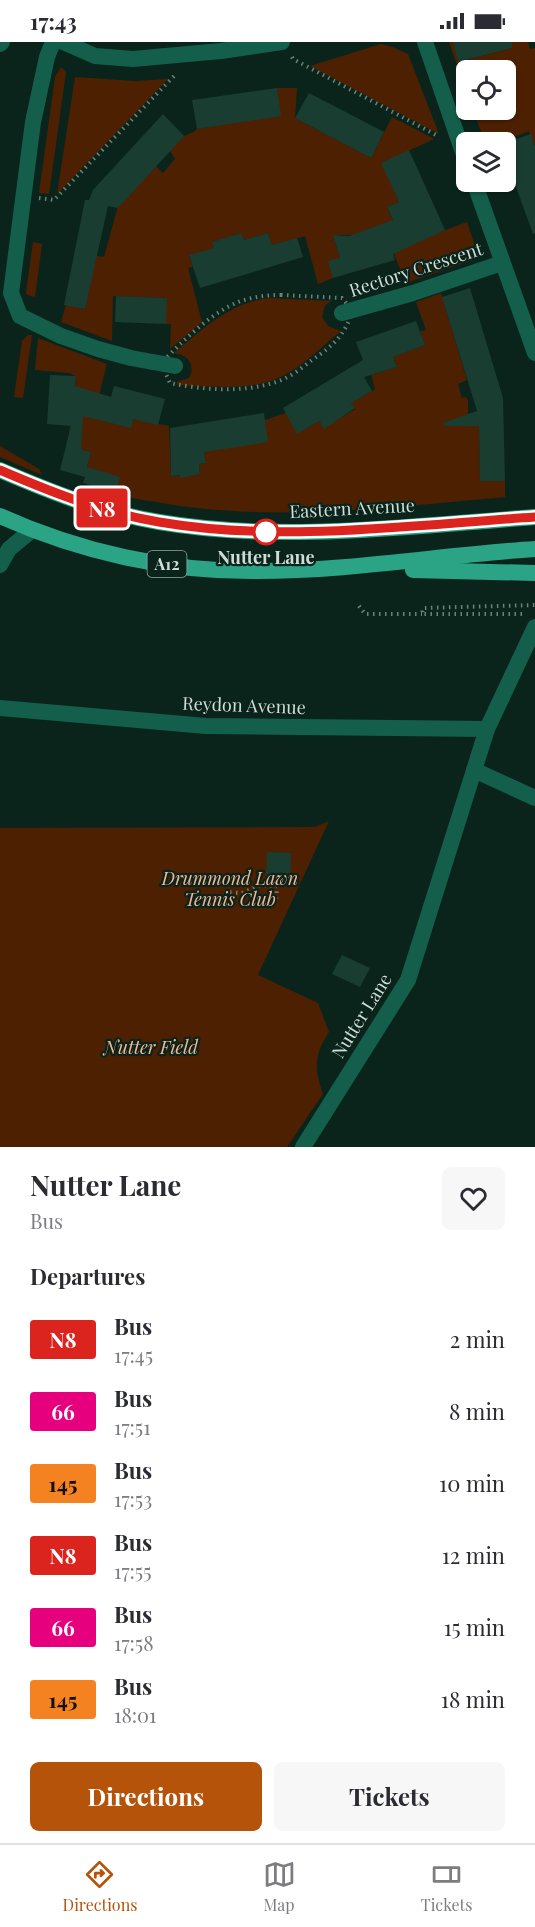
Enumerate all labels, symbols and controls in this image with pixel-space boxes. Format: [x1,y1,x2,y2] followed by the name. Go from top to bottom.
[30,6,77,36] text: 17:43
[456,60,516,192] map controls
[456,60,516,120] button: locate
[456,132,516,192] button: layers
[346,236,486,302] street label: Rectory Crescent
[75,488,129,528] line badge: N8
[289,493,415,523] street label: Eastern Avenue
[89,494,115,522] text: N8
[253,519,279,545] marker: Nutter Lane
[217,545,315,569] place label: Nutter Lane
[148,551,186,577] road number: A12
[182,691,306,719] street label: Reydon Avenue
[161,866,298,911] park label: Drummond Lawn Tennis Club
[326,969,397,1062] street label: Nutter Lane
[102,1035,199,1059] park label: Nutter Field
[30,1166,181,1203] text: Nutter Lane
[442,1167,505,1230] button: heart
[30,1207,63,1234] text: Bus
[30,1261,145,1291] text: Departures
[114,1311,152,1341] text: Bus
[450,1324,505,1354] text: 2 min
[50,1325,76,1353] text: N8
[114,1341,153,1368] text: 17:45
[114,1383,152,1413] text: Bus
[449,1396,505,1426] text: 8 min
[51,1397,75,1425] text: 66
[114,1413,151,1440] text: 17:51
[114,1455,152,1485] text: Bus
[439,1468,505,1498] text: 10 min
[49,1469,77,1497] text: 145
[114,1485,152,1512] text: 17:53
[114,1527,152,1557] text: Bus
[442,1540,505,1570] text: 12 min
[50,1541,76,1569] text: N8
[114,1557,151,1584] text: 17:55
[114,1599,152,1629] text: Bus
[444,1612,505,1642] text: 15 min
[51,1613,75,1641] text: 66
[114,1629,154,1656] text: 17:58
[114,1671,152,1701] text: Bus
[441,1684,505,1714] text: 18 min
[49,1685,77,1713] text: 145
[114,1701,157,1728] text: 18:01
[30,1762,262,1831] button: Directions
[274,1762,505,1831] button: Tickets
[63,1858,137,1915] tab: Directions
[263,1858,296,1915] tab: Map
[421,1858,472,1915] tab: Tickets

